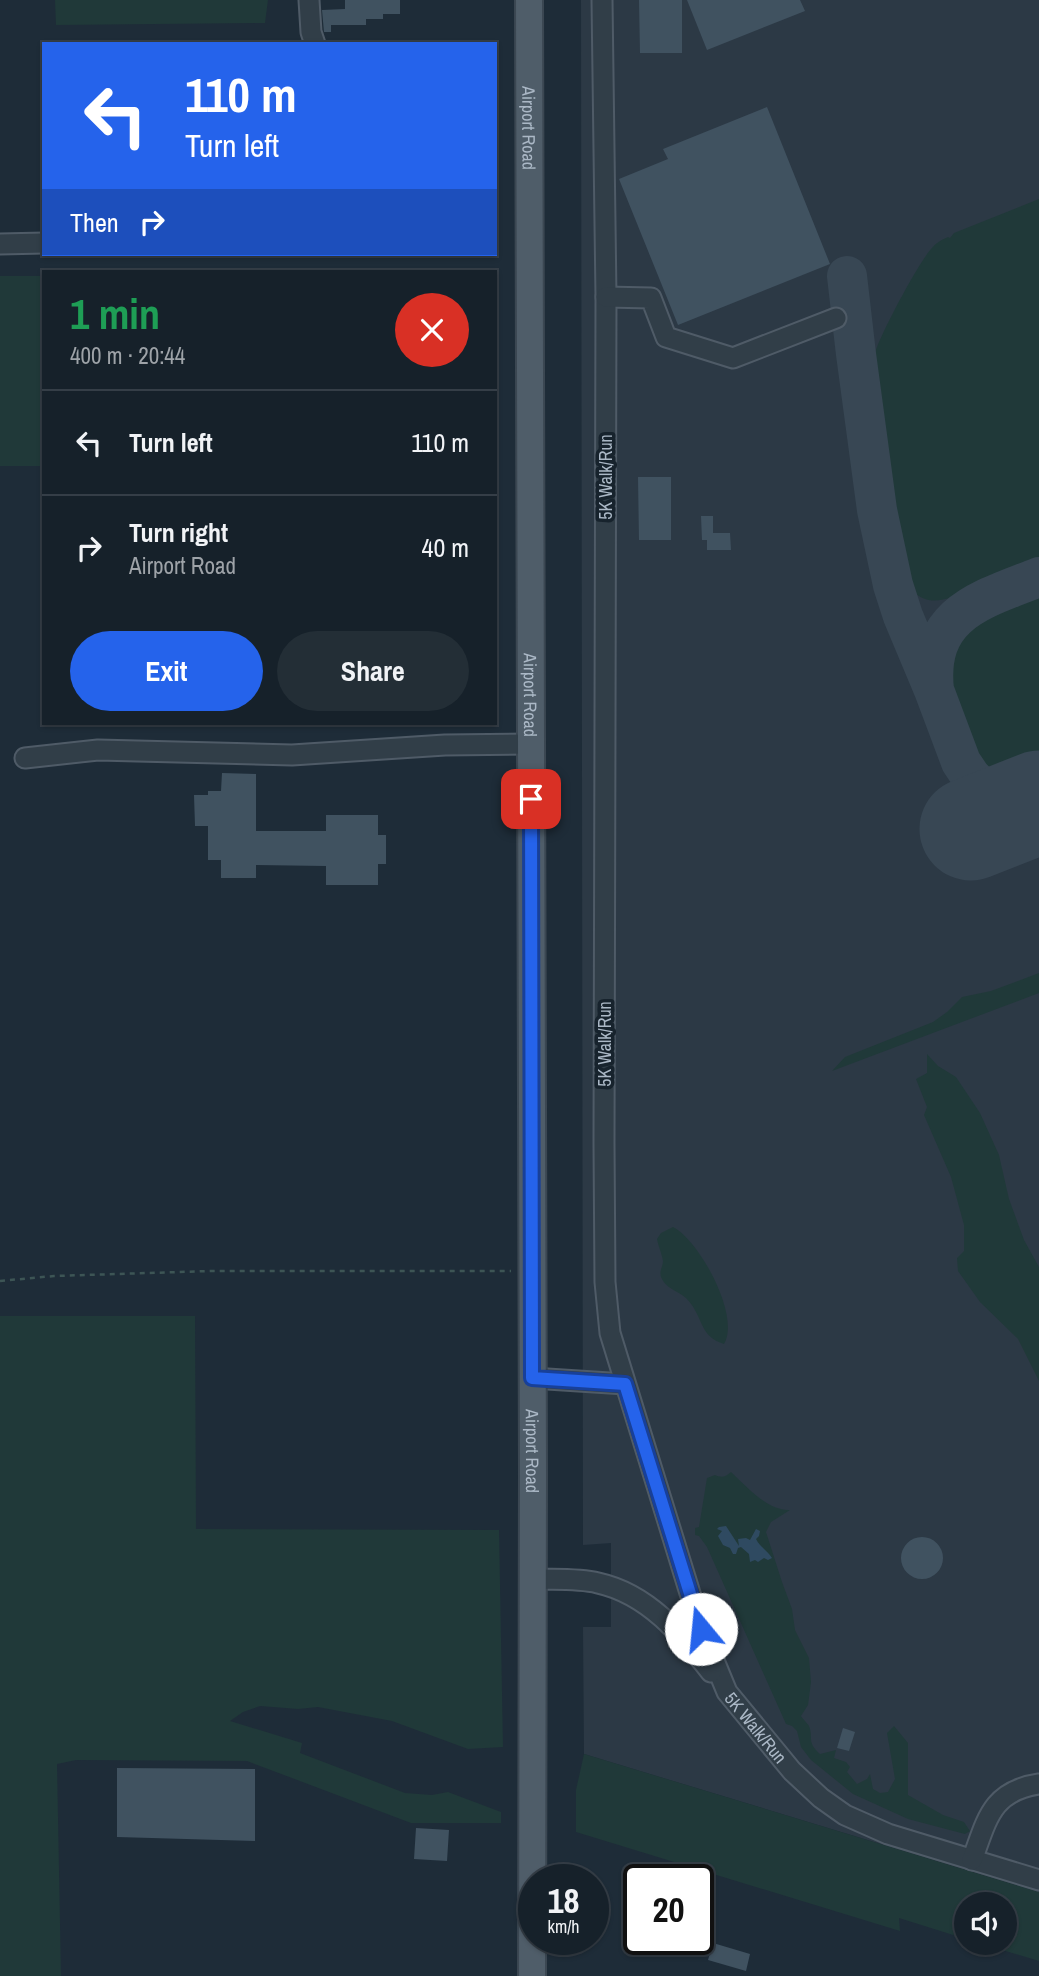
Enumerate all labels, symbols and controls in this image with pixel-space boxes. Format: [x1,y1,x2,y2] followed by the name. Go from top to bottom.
[185,61,297,127] text: 110 m
[70,70,161,161] icon: left
[517,85,542,170] street label: Airport Road
[185,124,279,167] text: Turn left
[133,203,171,241] icon: right
[70,205,119,240] text: Then
[70,286,160,342] text: 1 min
[395,293,469,367] button: close
[70,340,185,371] text: 400 m · 20:44
[70,424,108,462] icon: left
[129,425,213,460] text: Turn left
[411,425,469,460] text: 110 m
[593,434,618,520] street label: 5K Walk/Run
[129,515,228,550] text: Turn right
[70,529,108,567] icon: right
[422,530,469,565] text: 40 m
[129,550,236,581] text: Airport Road
[70,631,263,711] button: Exit
[277,631,469,711] button: Share
[518,652,544,737] street label: Airport Road
[501,769,561,829] pin
[512,780,550,818] icon: arrive
[592,1001,617,1087] street label: 5K Walk/Run
[520,1408,546,1493] street label: Airport Road
[664,1592,738,1666] position arrow
[719,1686,793,1768] street label: 5K Walk/Run
[623,1864,714,1955] speed limit sign: 20
[548,1877,579,1924] text: 18
[954,1892,1017,1955] map controls
[954,1892,1017,1955] button: sound
[548,1914,580,1939] text: km/h

